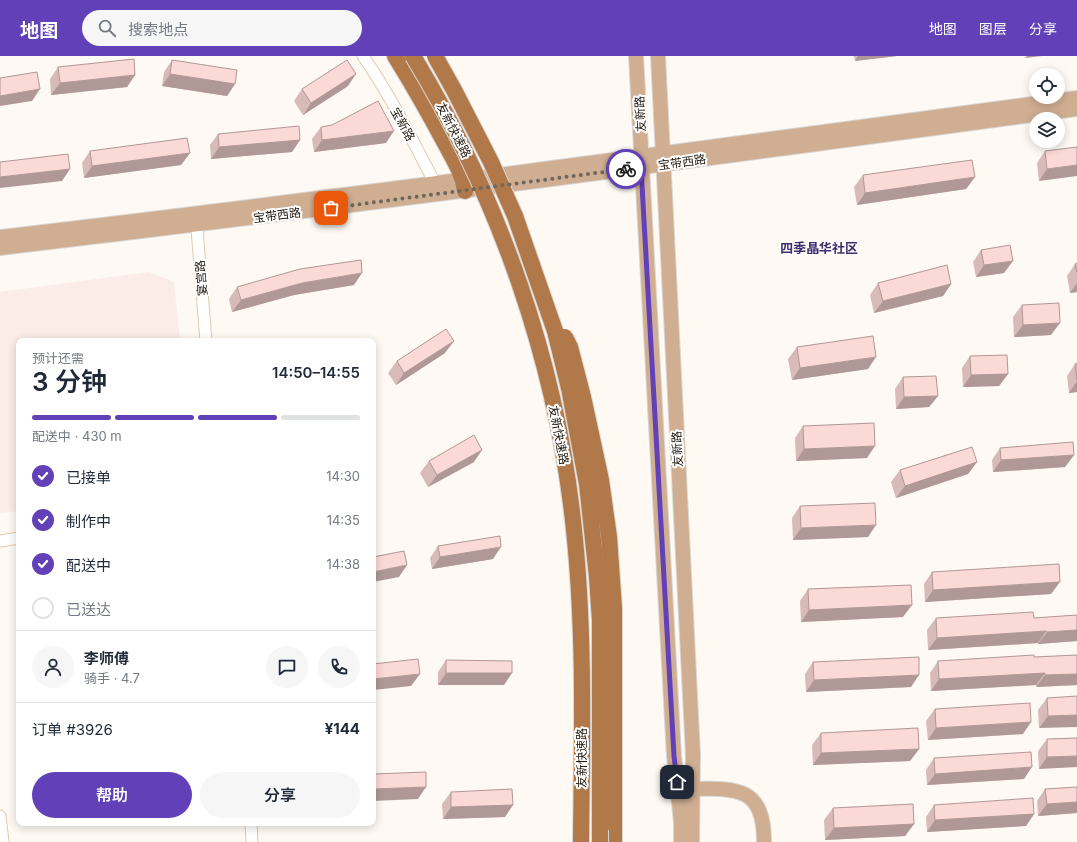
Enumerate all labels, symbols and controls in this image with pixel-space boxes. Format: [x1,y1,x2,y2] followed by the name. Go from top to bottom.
[82,10,362,46] search box
[96,17,118,39] icon: search
[20,19,58,42] text: 地图
[128,20,188,39] text: 搜索地点
[929,20,957,37] text: 地图
[979,20,1007,37] text: 图层
[1029,20,1057,37] text: 分享
[1029,68,1065,148] map controls
[1029,68,1065,104] button: locate
[632,96,648,132] street label: 友新路
[434,100,474,160] street label: 友新快速路
[388,105,418,143] street label: 宝新路
[1029,112,1065,148] button: layers
[606,149,646,189] courier
[657,151,707,173] street label: 宝带西路
[615,158,637,180] icon: bike
[314,191,348,225] pin
[320,197,342,219] icon: bag
[252,205,302,225] street label: 宝带西路
[780,240,858,256] district label: 四季晶华社区
[192,259,210,297] street label: 宴宫路
[32,350,84,366] text: 预计还需
[272,363,360,382] text: 14:50–14:55
[32,366,107,397] text: 3 分钟
[546,404,572,466] street label: 友新快速路
[32,428,122,444] text: 配送中 · 430 m
[669,431,685,467] street label: 友新路
[32,465,54,487] icon: check
[66,468,111,487] text: 已接单
[326,468,360,484] text: 14:30
[32,509,54,531] icon: check
[66,512,111,531] text: 制作中
[327,512,360,528] text: 14:35
[32,553,54,575] icon: check
[66,556,111,575] text: 配送中
[326,556,360,572] text: 14:38
[66,600,111,619] text: 已送达
[32,646,74,688] button: person
[266,646,308,688] button: chat
[318,646,360,688] button: phone
[84,649,129,668] text: 李师傅
[84,670,140,686] text: 骑手 · 4.7
[325,719,360,738] text: ¥144
[32,720,113,739] text: 订单 #3926
[574,728,589,788] street label: 友新快速路
[660,765,694,799] pin
[666,771,688,793] icon: home
[32,772,192,818] button: 帮助
[200,772,360,818] button: 分享

